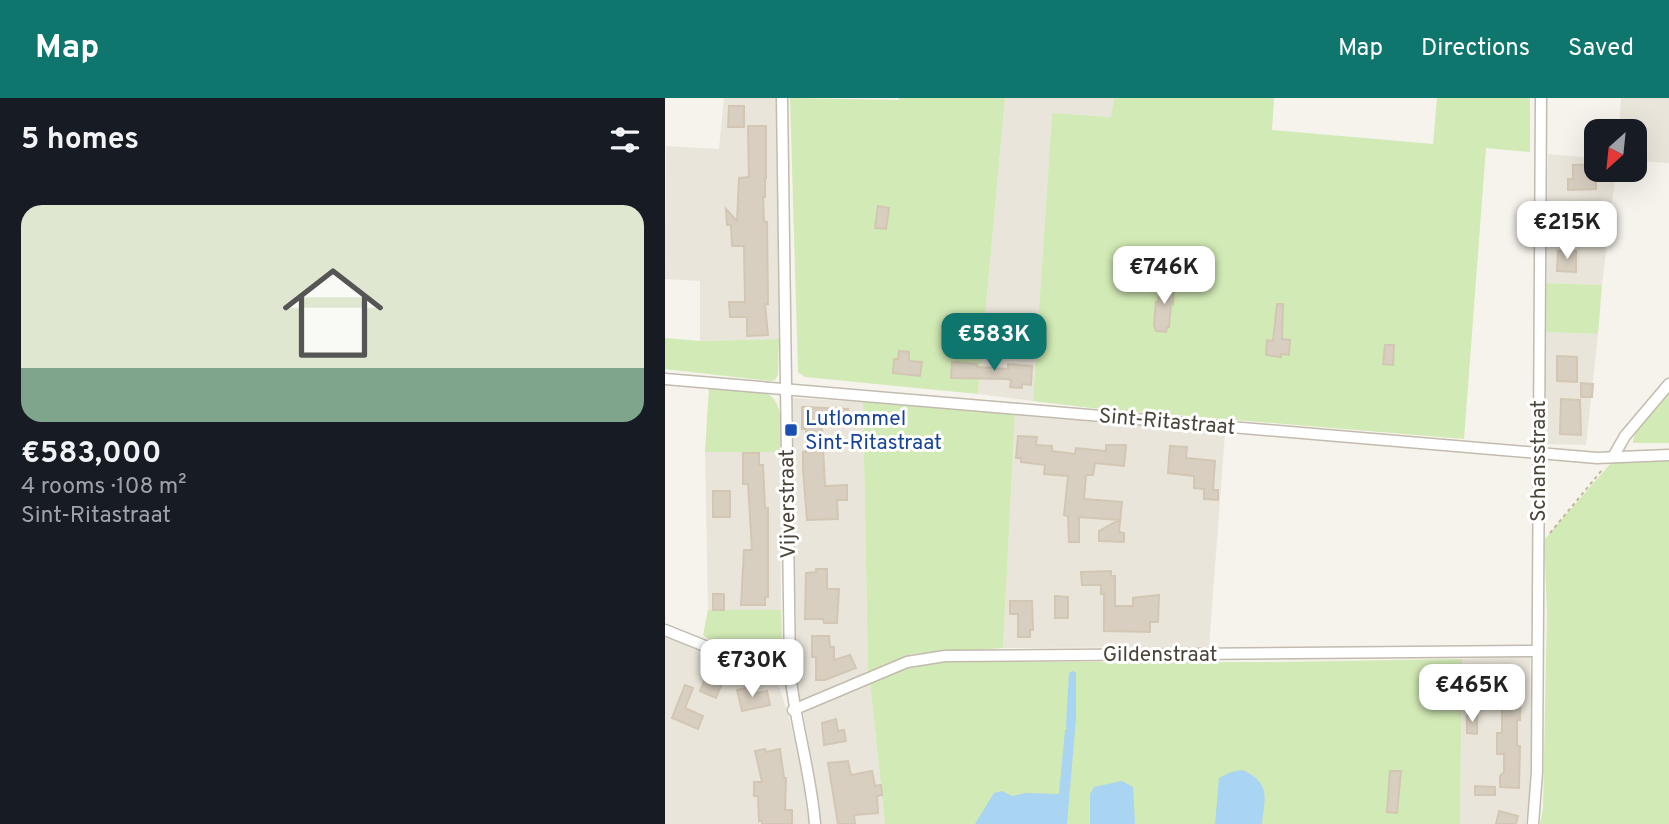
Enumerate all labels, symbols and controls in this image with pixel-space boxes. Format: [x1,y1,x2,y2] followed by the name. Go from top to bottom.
[35,28,99,70] text: Map
[1338,34,1383,64] text: Map
[1421,34,1530,64] text: Directions
[1568,34,1634,64] text: Saved
[1584,119,1647,182] north arrow
[1584,119,1647,182] map controls
[606,121,644,159] icon: filters
[21,122,139,159] text: 5 homes
[1518,202,1616,261] pin: €215K
[1533,209,1601,238] text: €215K
[1115,246,1213,306] pin: €746K
[270,250,396,376] icon: home
[1129,254,1199,283] text: €746K
[945,314,1043,373] pin: €583K
[957,321,1031,350] text: €583K
[1526,400,1553,522] street label: Schansstraat
[1097,403,1236,442] street label: Sint-Ritastraat
[805,406,942,457] place label: Lutlommel Sint-Ritastraat
[783,422,799,438] marker: Lutlommel Sint-Ritastraat
[21,436,161,473] text: €583,000
[774,449,803,559] street label: Vijverstraat
[21,473,187,502] text: 4 rooms · 108 m²
[21,502,171,531] text: Sint-Ritastraat
[703,640,801,699] pin: €730K
[1103,642,1217,669] street label: Gildenstraat
[716,647,788,676] text: €730K
[1423,664,1521,724] pin: €465K
[1435,672,1509,701] text: €465K

